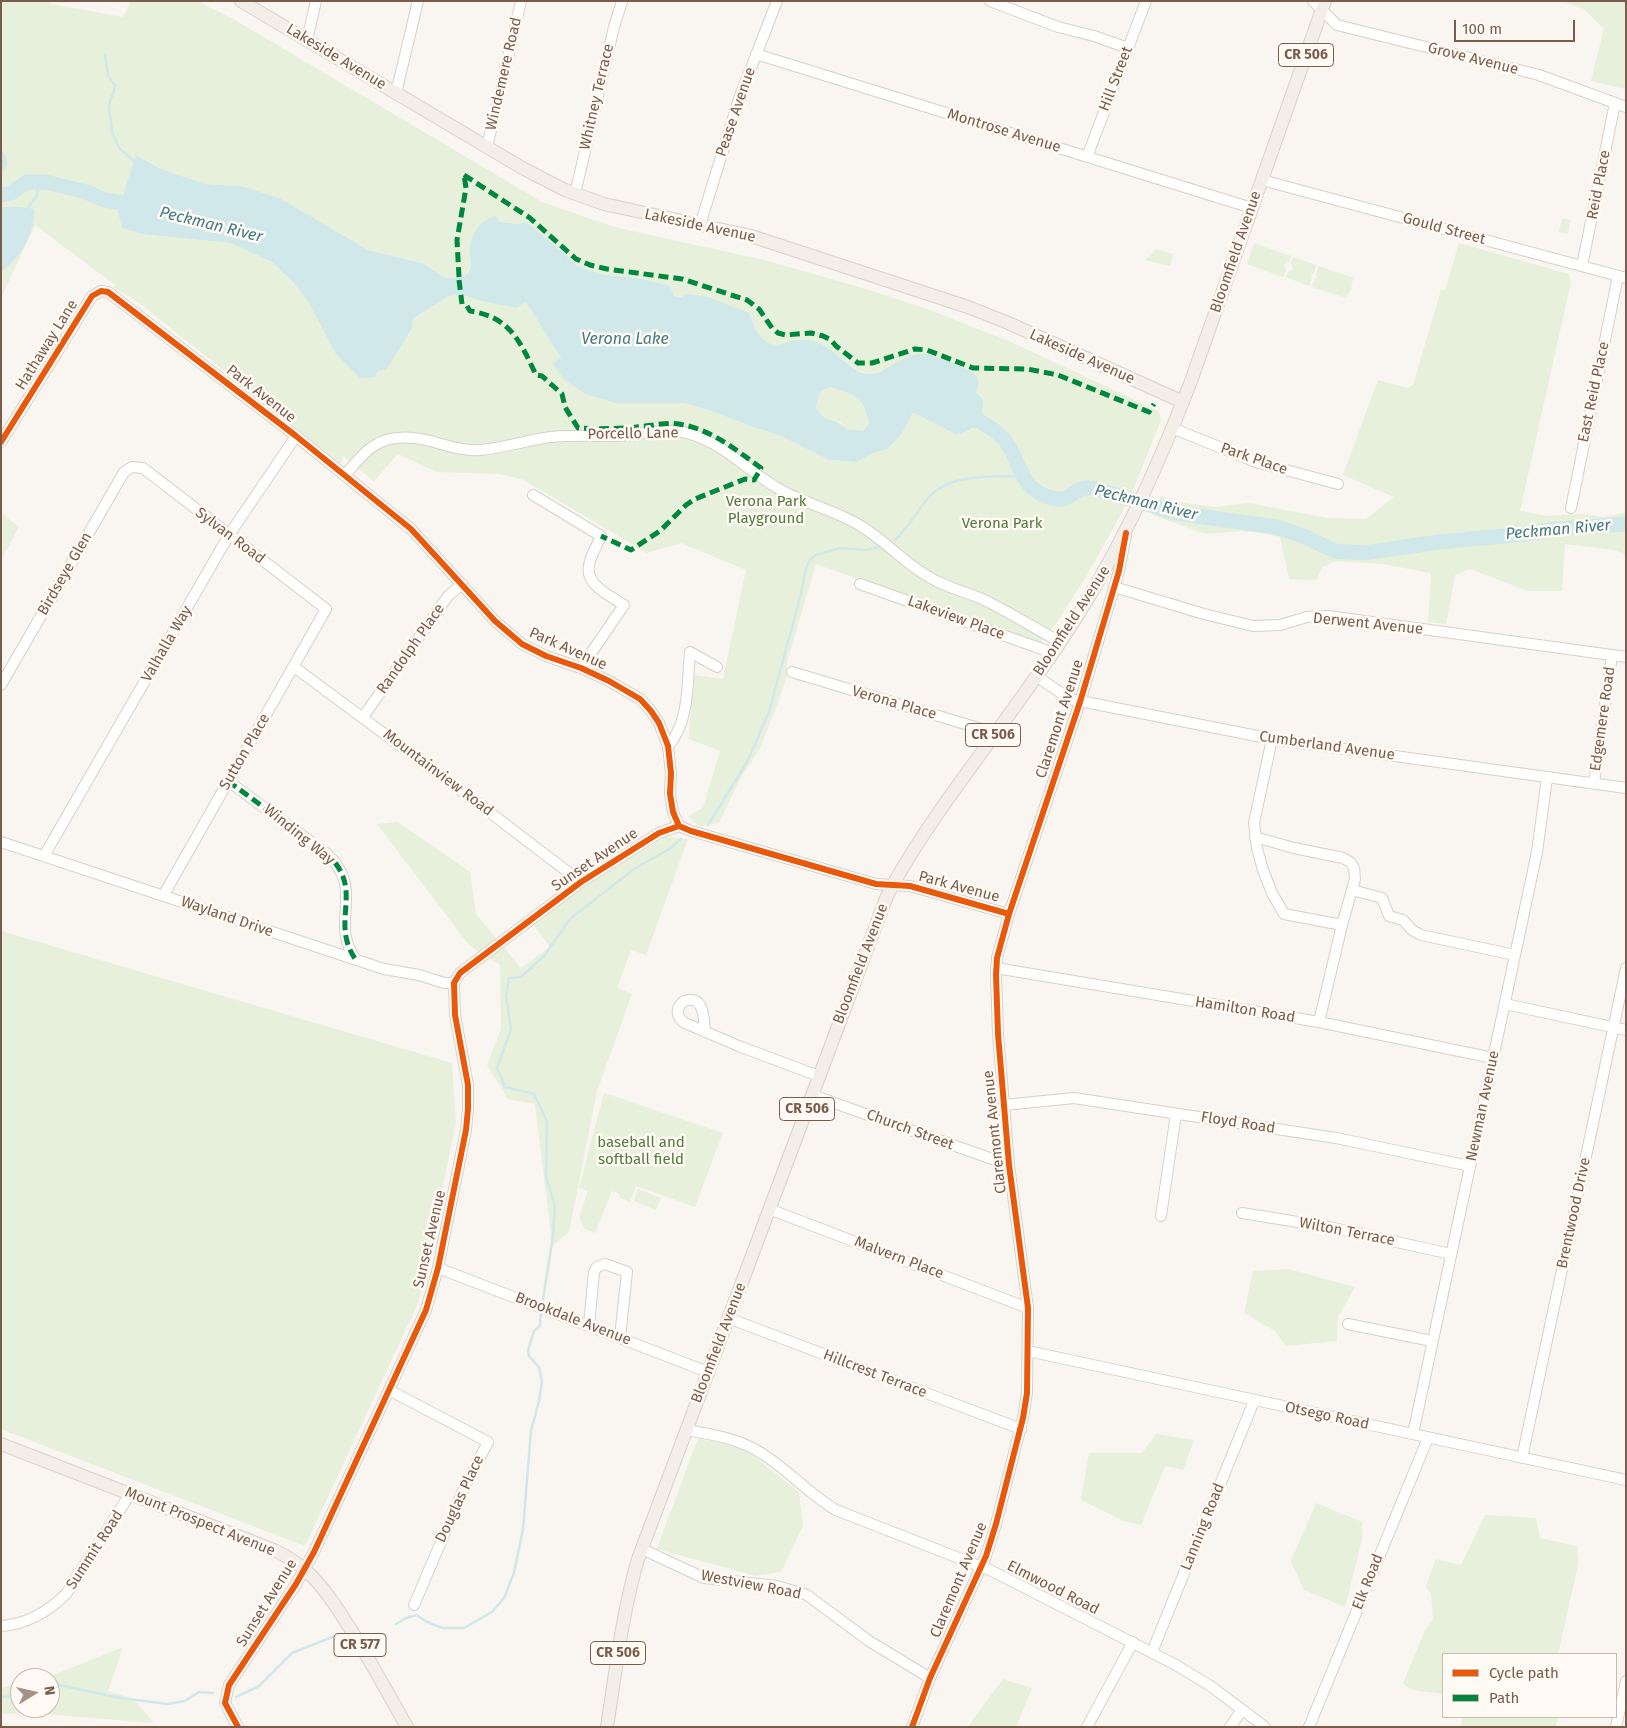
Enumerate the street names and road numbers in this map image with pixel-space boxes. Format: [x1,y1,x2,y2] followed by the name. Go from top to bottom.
[482,16,526,132] street label: Windemere Road
[283,20,389,94] street label: Lakeside Avenue
[1426,39,1520,79] street label: Grove Avenue
[576,42,618,152] street label: Whitney Terrace
[1095,44,1137,114] street label: Hill Street
[1278,44,1334,66] road number: CR 506
[712,65,760,159] street label: Pease Avenue
[945,105,1063,157] street label: Montrose Avenue
[1583,149,1615,221] street label: Reid Place
[1207,189,1265,315] street label: Bloomfield Avenue
[643,205,757,247] street label: Lakeside Avenue
[1401,209,1487,249] street label: Gould Street
[12,297,82,393] street label: Hathaway Lane
[1027,326,1137,388] street label: Lakeside Avenue
[1575,340,1613,444] street label: East Reid Place
[223,361,299,427] street label: Park Avenue
[587,424,679,444] street label: Porcello Lane
[1218,439,1290,479] street label: Park Place
[192,504,268,568] street label: Sylvan Road
[34,529,96,619] street label: Birdseye Glen
[1030,563,1114,679] street label: Bloomfield Avenue
[905,592,1007,644] street label: Lakeview Place
[373,601,449,697] street label: Randolph Place
[138,603,196,685] street label: Valhalla Way
[1312,609,1424,639] street label: Derwent Avenue
[526,624,610,674] street label: Park Avenue
[1032,657,1088,781] street label: Claremont Avenue
[1587,665,1619,773] street label: Edgemere Road
[850,682,938,724] street label: Verona Place
[216,711,274,793] street label: Sutton Place
[966,724,1020,746] road number: CR 506
[379,726,497,820] street label: Mountainview Road
[1258,728,1396,764] street label: Cumberland Avenue
[260,801,338,869] street label: Winding Way
[548,825,642,895] street label: Sunset Avenue
[916,868,1002,906] street label: Park Avenue
[178,893,276,941] street label: Wayland Drive
[830,901,892,1027] street label: Bloomfield Avenue
[1194,993,1296,1027] street label: Hamilton Road
[1462,1049,1504,1163] street label: Newman Avenue
[980,1069,1010,1195] street label: Claremont Avenue
[780,1098,834,1120] road number: CR 506
[864,1106,956,1154] street label: Church Street
[1200,1108,1276,1138] street label: Floyd Road
[1553,1156,1595,1270] street label: Brentwood Drive
[410,1188,450,1290] street label: Sunset Avenue
[1298,1214,1396,1250] street label: Wilton Terrace
[852,1233,946,1283] street label: Malvern Place
[688,1280,750,1406] street label: Bloomfield Avenue
[512,1289,634,1349] street label: Brookdale Avenue
[821,1346,929,1402] street label: Hillcrest Terrace
[1283,1398,1371,1434] street label: Otsego Road
[432,1452,488,1546] street label: Douglas Place
[1177,1481,1229,1573] street label: Lanning Road
[122,1484,278,1560] street label: Mount Prospect Avenue
[63,1507,127,1593] street label: Summit Road
[927,1519,991,1641] street label: Claremont Avenue
[1349,1551,1387,1613] street label: Elk Road
[233,1556,301,1650] street label: Sunset Avenue
[1004,1557,1102,1619] street label: Elmwood Road
[699,1566,803,1604] street label: Westview Road
[334,1634,386,1656] road number: CR 577
[590,1642,646,1665] road number: CR 506

